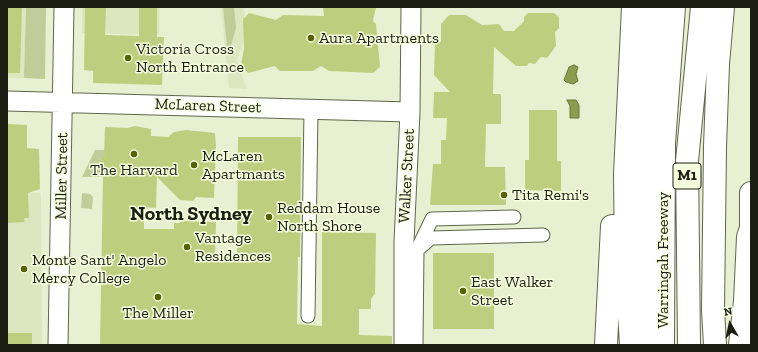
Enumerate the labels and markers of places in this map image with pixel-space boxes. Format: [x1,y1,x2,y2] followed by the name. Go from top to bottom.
[319,28,439,48] place label: Aura Apartments
[306,33,316,43] marker: Aura Apartments
[136,39,244,77] place label: Victoria Cross North Entrance
[123,53,133,63] marker: Victoria Cross North Entrance
[202,146,285,184] place label: McLaren Apartmants
[129,149,139,159] marker: The Harvard
[90,160,178,180] place label: The Harvard
[189,160,199,170] marker: McLaren Apartmants
[512,185,589,205] place label: Tita Remi's
[499,190,509,200] marker: Tita Remi's
[277,198,380,236] place label: Reddam House North Shore
[264,212,274,222] marker: Reddam House North Shore
[195,228,271,266] place label: Vantage Residences
[182,242,192,252] marker: Vantage Residences
[32,250,167,288] place label: Monte Sant' Angelo Mercy College
[19,264,29,274] marker: Monte Sant' Angelo Mercy College
[471,272,553,310] place label: East Walker Street
[458,286,468,296] marker: East Walker Street
[153,292,163,302] marker: The Miller
[122,303,194,323] place label: The Miller

